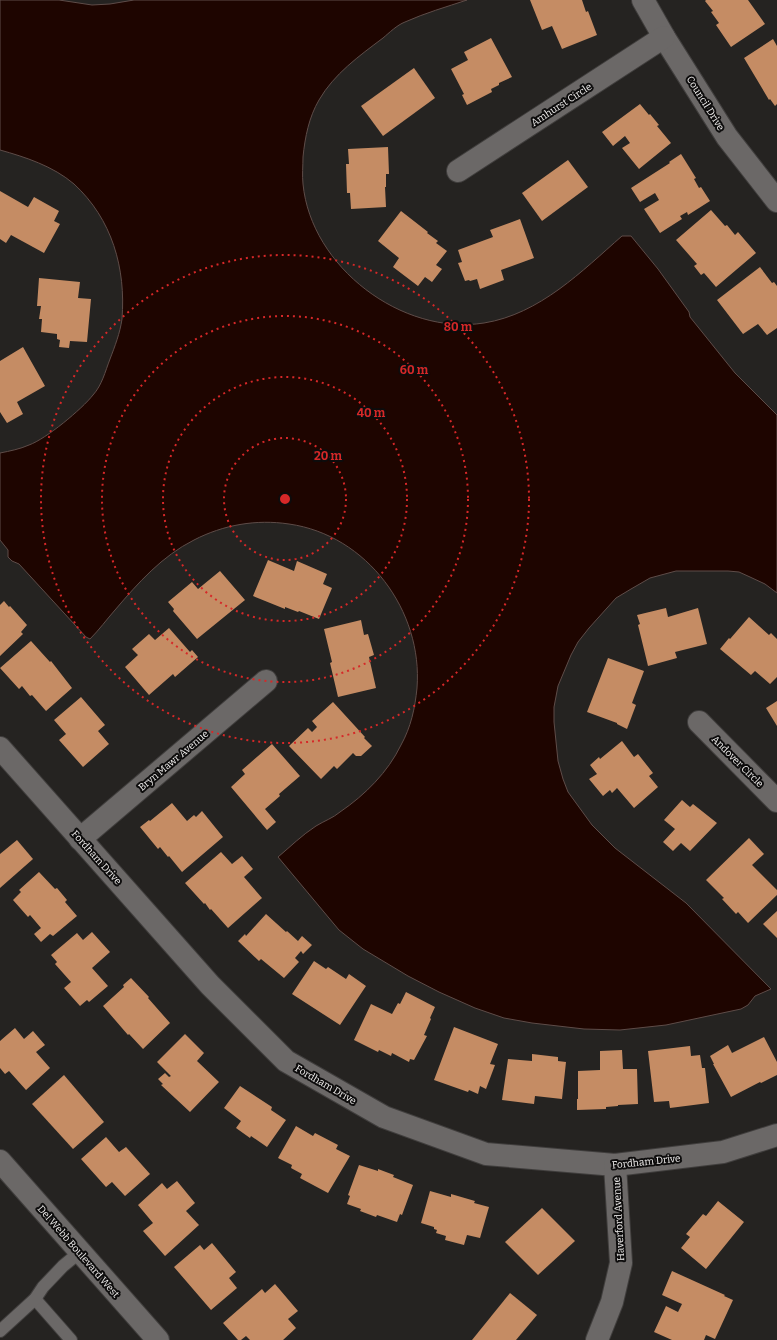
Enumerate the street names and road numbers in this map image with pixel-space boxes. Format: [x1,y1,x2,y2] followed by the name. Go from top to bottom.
[684,74,727,133] street label: Council Drive
[529,81,594,129] street label: Amhurst Circle
[136,728,211,794] street label: Bryn Mawr Avenue
[709,733,766,790] street label: Andover Circle
[69,828,124,887] street label: Fordham Drive
[293,1062,358,1107] street label: Fordham Drive
[611,1152,681,1172] street label: Fordham Drive
[611,1177,627,1261] street label: Haverford Avenue
[35,1203,122,1301] street label: Del Webb Boulevard West

